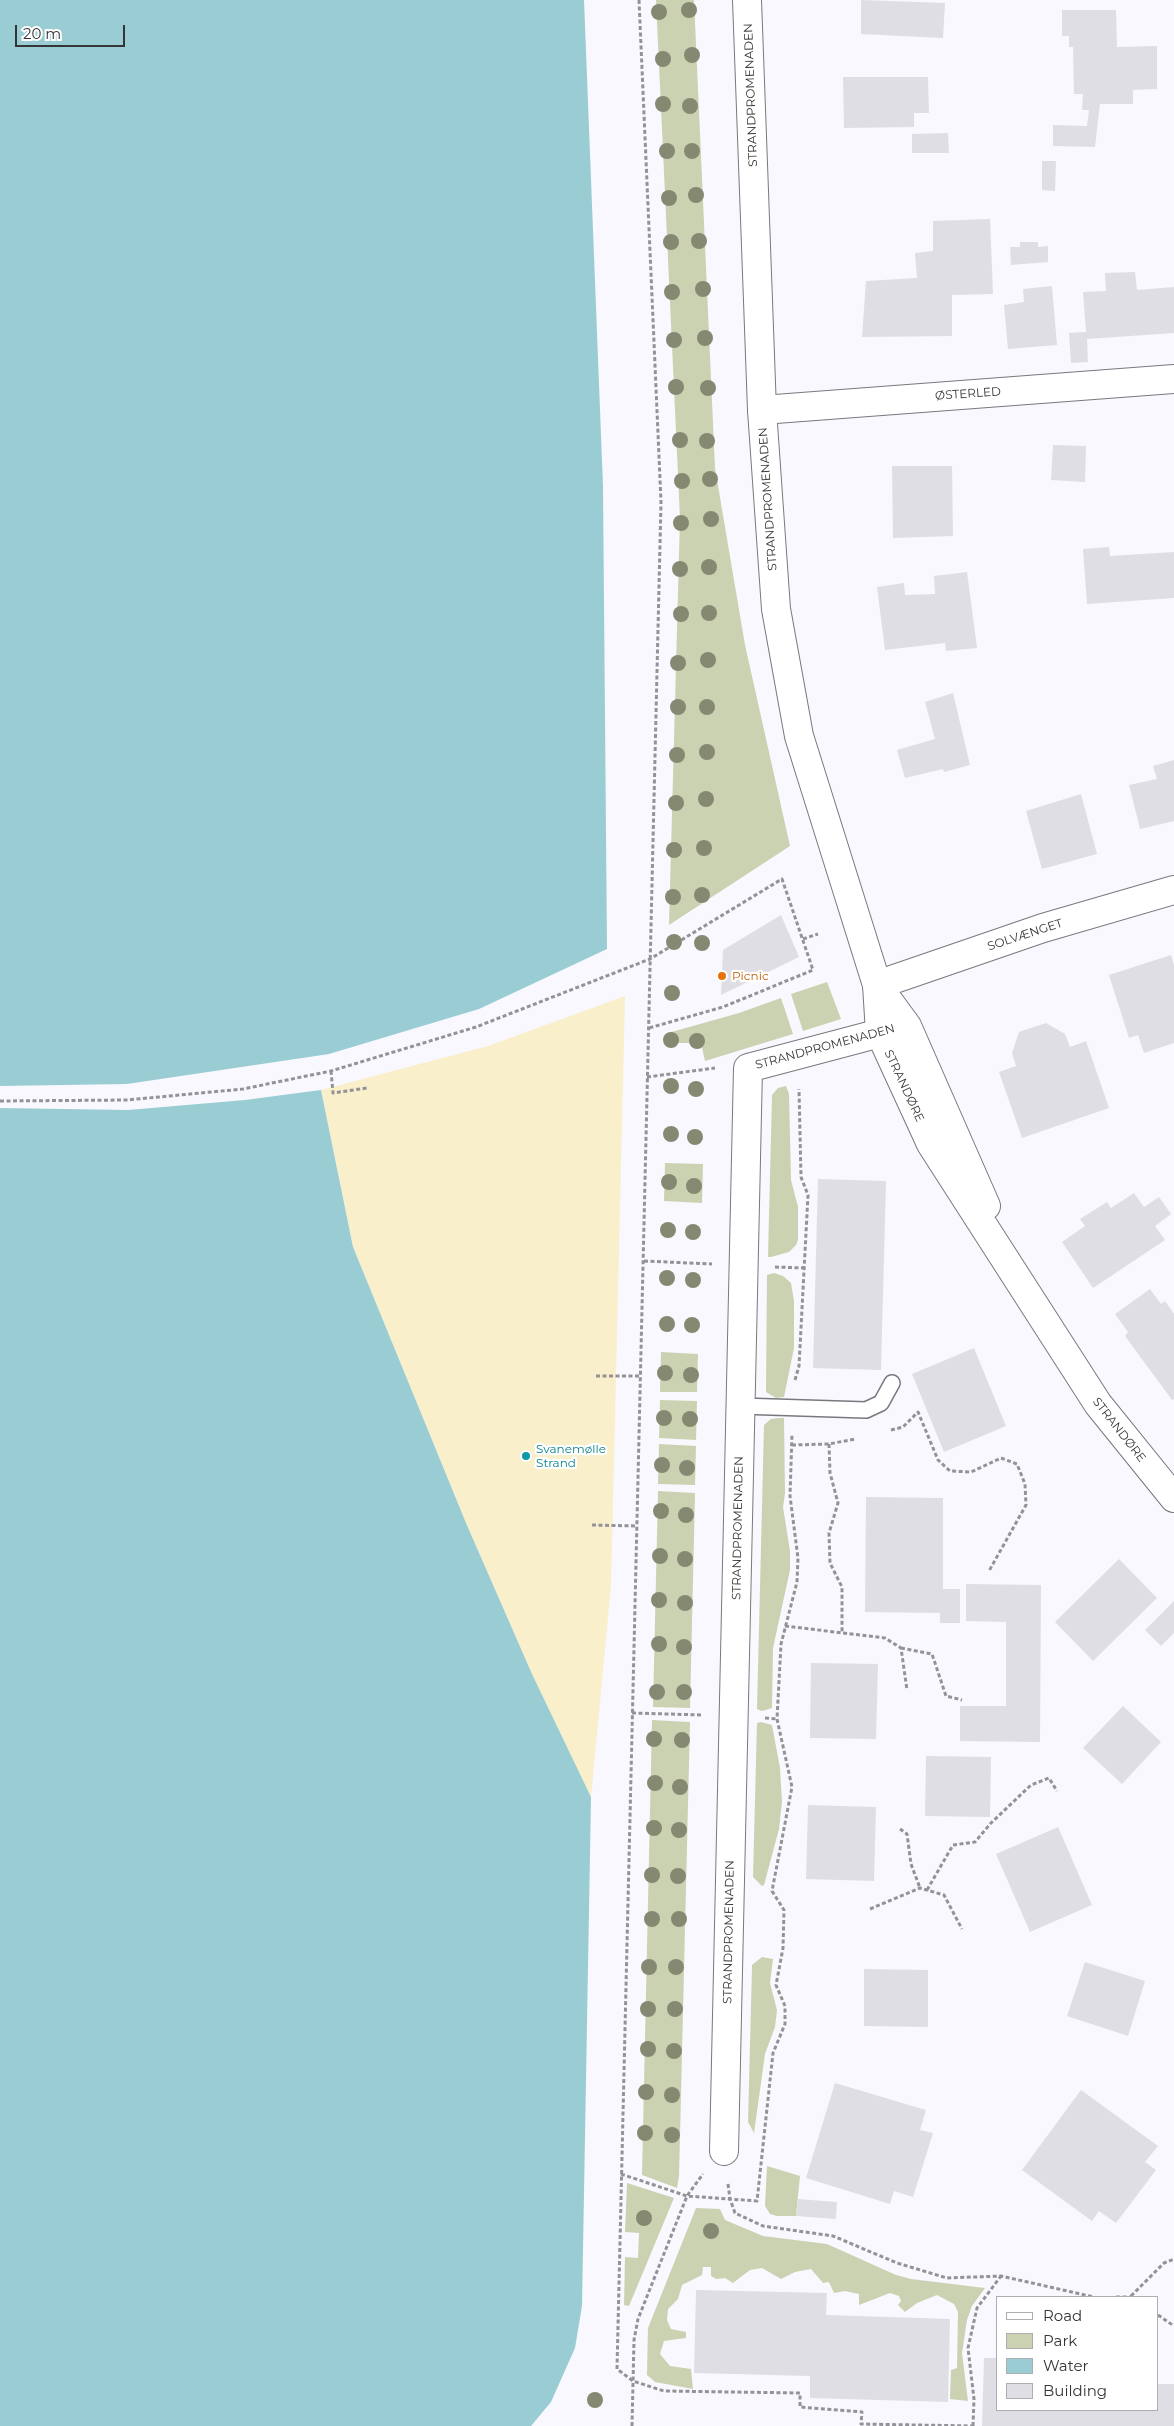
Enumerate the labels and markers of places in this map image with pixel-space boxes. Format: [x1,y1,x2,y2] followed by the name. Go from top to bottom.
[732,969,769,983] place label: Picnic
[716,970,728,982] marker: Picnic
[536,1442,606,1470] place label: Svanemølle Strand
[520,1450,532,1462] marker: Svanemølle Strand

